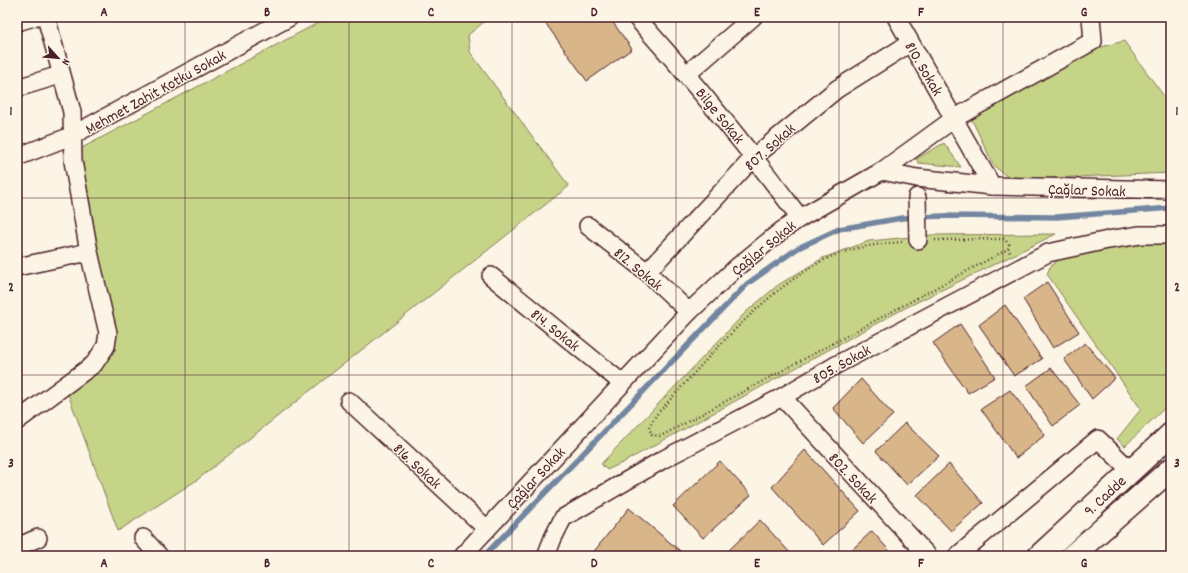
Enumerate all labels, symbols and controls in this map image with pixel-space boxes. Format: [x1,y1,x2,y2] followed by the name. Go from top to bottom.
[100,4,108,23] text: A
[264,4,270,23] text: B
[428,4,435,23] text: C
[591,4,598,23] text: D
[754,4,761,23] text: E
[918,4,924,23] text: F
[1081,4,1088,23] text: G
[38,38,78,78] north arrow
[898,38,948,101] street label: 810. Sokak
[82,45,231,142] street label: Mehmet Zahit Kotku Sokak
[57,56,73,68] text: N
[689,83,749,150] street label: Bilge Sokak
[10,103,13,122] text: 1
[1176,103,1179,122] text: 1
[740,118,802,177] street label: 807. Sokak
[1048,179,1126,204] street label: Çağlar Sokak
[727,216,802,282] street label: Çağlar Sokak
[608,242,667,297] street label: 812. Sokak
[8,279,14,298] text: 2
[1174,279,1180,298] text: 2
[525,304,584,358] street label: 814. Sokak
[809,340,876,391] street label: 805. Sokak
[387,438,446,495] street label: 816. Sokak
[502,442,572,515] street label: Çağlar Sokak
[822,448,882,510] street label: 802. Sokak
[8,455,14,474] text: 3
[1174,455,1180,474] text: 3
[1079,471,1132,523] street label: 9. Cadde
[100,555,108,573] text: A
[264,555,270,573] text: B
[428,555,435,573] text: C
[591,555,598,573] text: D
[754,555,761,573] text: E
[918,555,924,573] text: F
[1081,555,1088,573] text: G

